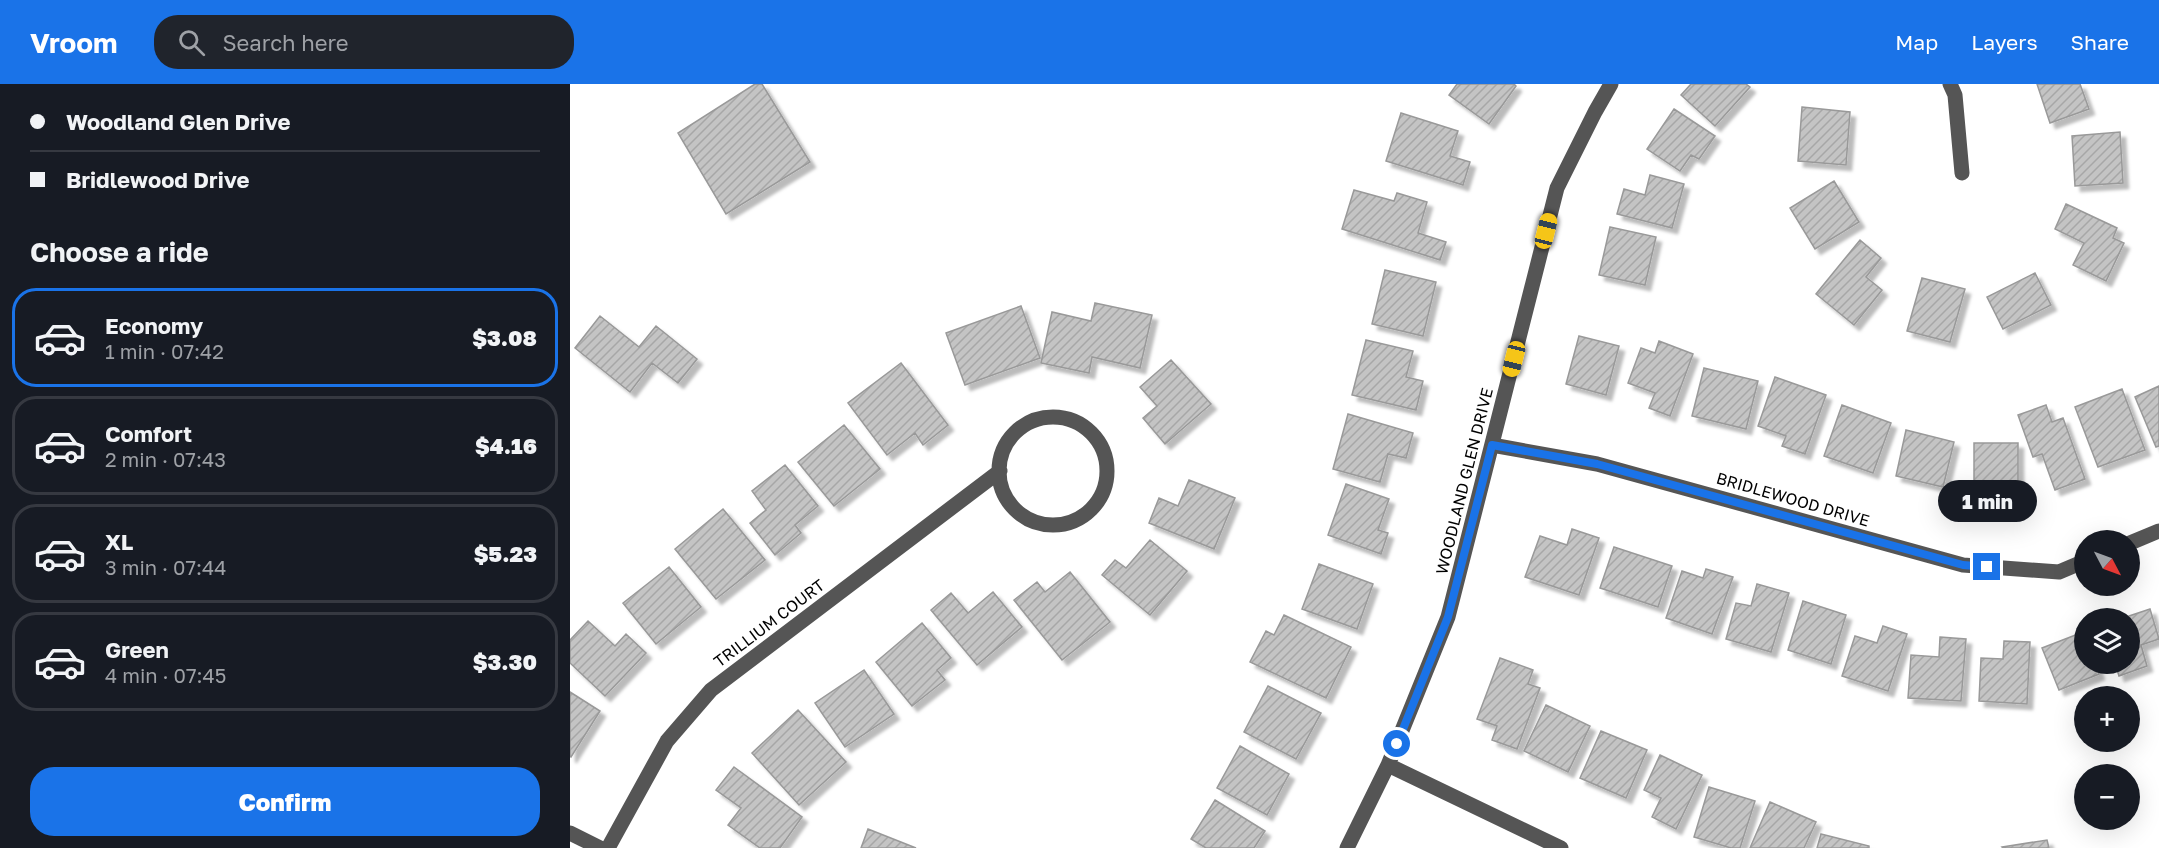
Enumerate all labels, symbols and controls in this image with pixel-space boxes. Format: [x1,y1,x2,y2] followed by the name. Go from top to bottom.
[154,15,574,69] search box
[30,26,118,59] text: Vroom
[175,26,208,59] icon: search
[223,29,349,56] text: Search here
[1895,29,1938,55] text: Map
[1971,29,2038,55] text: Layers
[2071,29,2129,55] text: Share
[66,108,291,135] text: Woodland Glen Drive
[66,166,249,193] text: Bridlewood Drive
[1533,211,1559,251] car
[30,236,209,268] text: Choose a ride
[33,311,87,365] icon: car
[105,312,203,339] text: Economy
[472,324,537,351] text: $3.08
[105,339,224,363] text: 1 min · 07:42
[1501,339,1527,379] car
[1431,386,1497,576] street label: WOODLAND GLEN DRIVE
[33,419,87,473] icon: car
[105,420,192,447] text: Comfort
[475,432,537,459] text: $4.16
[105,447,226,471] text: 2 min · 07:43
[1714,468,1872,530] street label: BRIDLEWOOD DRIVE
[1938,480,2036,522] callout: 1 min
[1962,489,2013,513] text: 1 min
[33,527,87,581] icon: car
[105,528,133,555] text: XL
[2074,530,2140,596] north arrow
[2074,530,2140,830] map controls
[474,540,537,567] text: $5.23
[1973,553,2000,580] route end
[105,555,226,579] text: 3 min · 07:44
[710,575,828,671] street label: TRILLIUM COURT
[2074,608,2140,674] button: layers
[33,635,87,689] icon: car
[105,636,169,663] text: Green
[473,648,537,675] text: $3.30
[105,663,226,687] text: 4 min · 07:45
[2074,686,2140,752] button: +
[1383,730,1410,757] route start
[2074,764,2140,830] button: −
[30,767,540,836] button: Confirm

